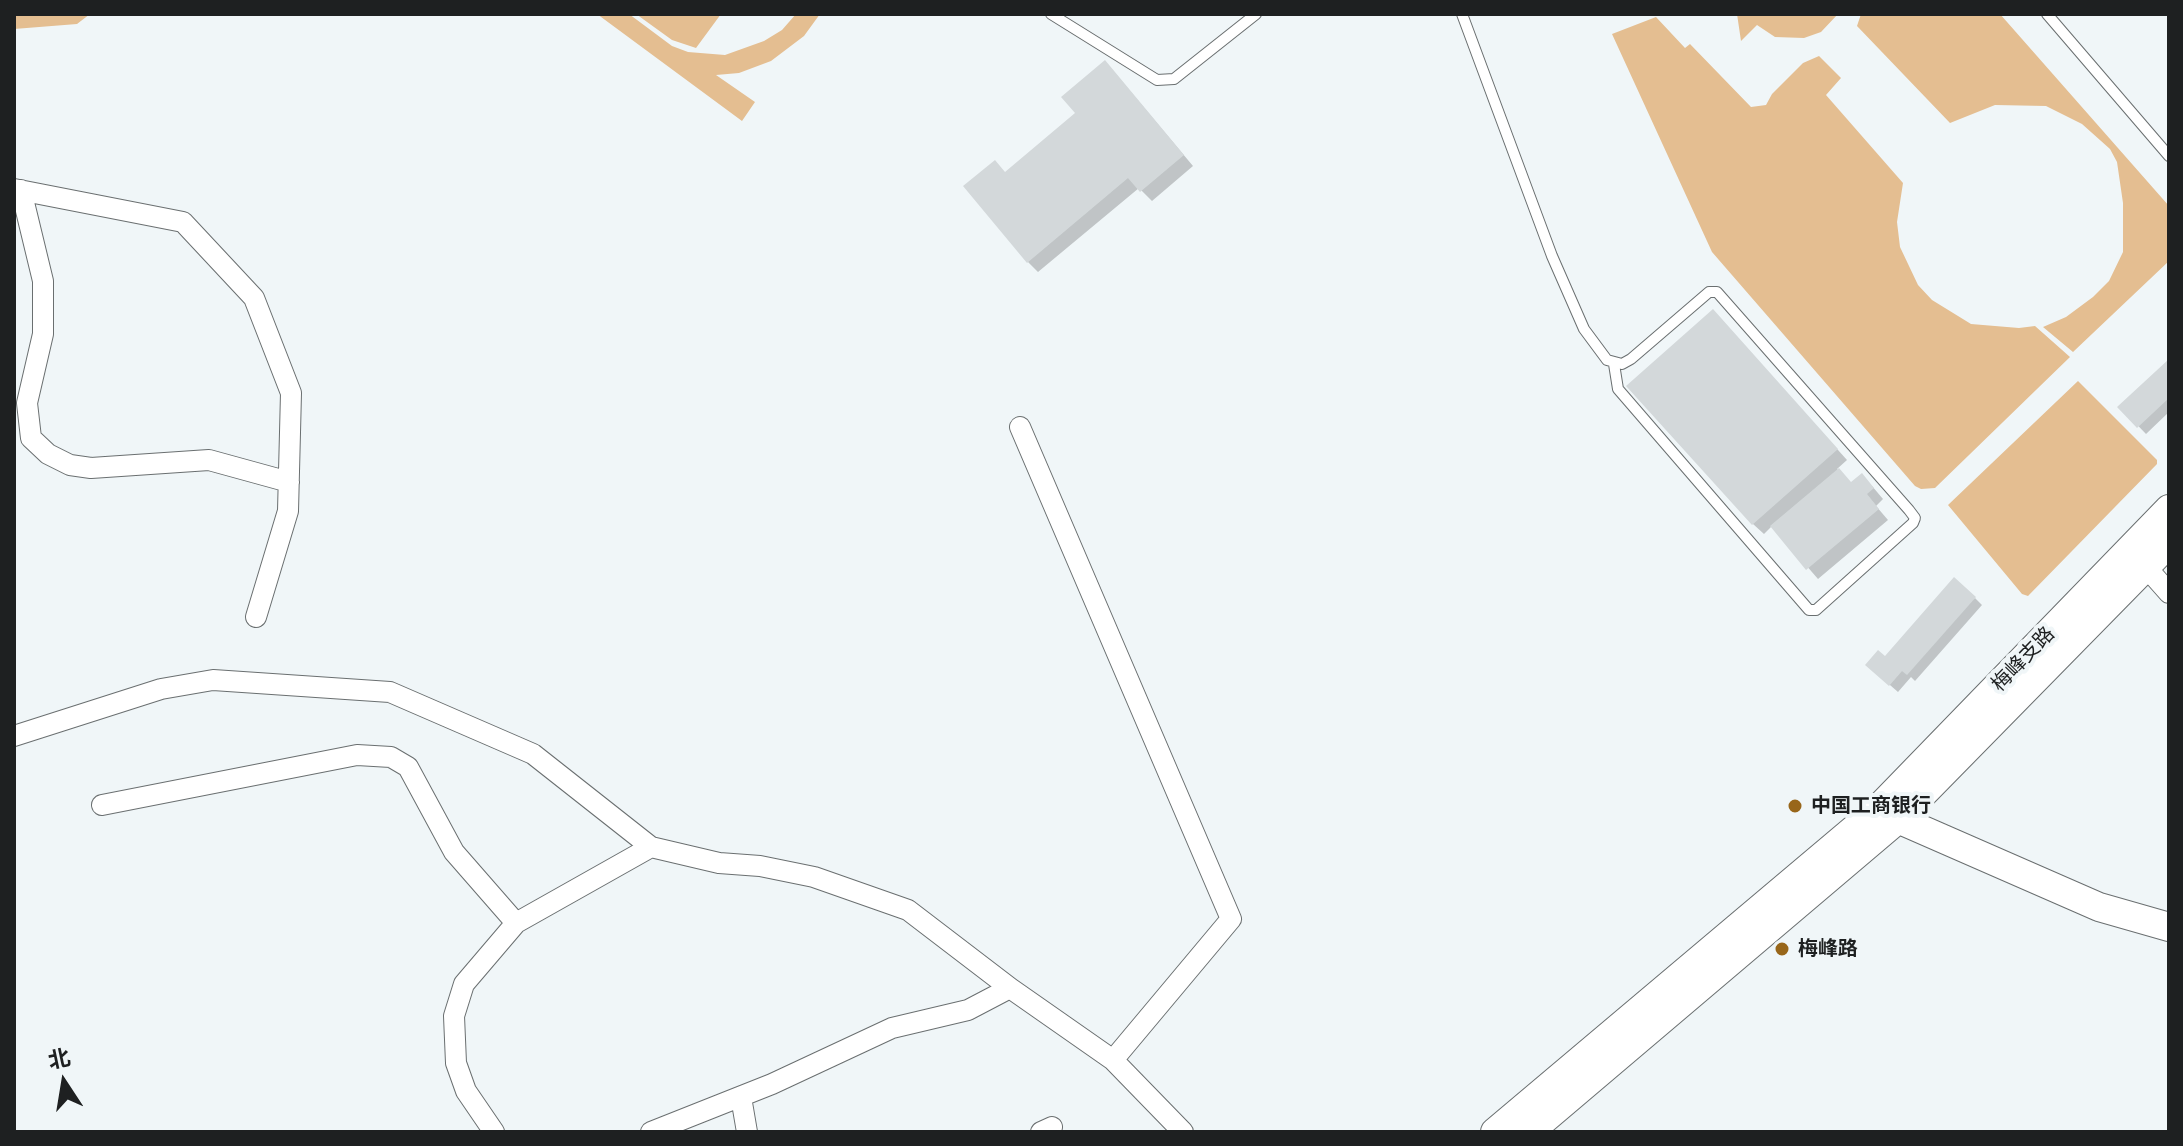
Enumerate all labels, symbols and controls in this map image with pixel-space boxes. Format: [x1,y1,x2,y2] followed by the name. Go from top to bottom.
[1987,622,2059,696] street label: 梅峰支路
[1811,794,1931,818] place label: 中国工商银行
[1786,797,1804,815] marker: 中国工商银行
[1798,937,1858,961] place label: 梅峰路
[1773,940,1791,958] marker: 梅峰路
[24,1042,104,1122] north arrow
[46,1044,72,1074] text: 北

